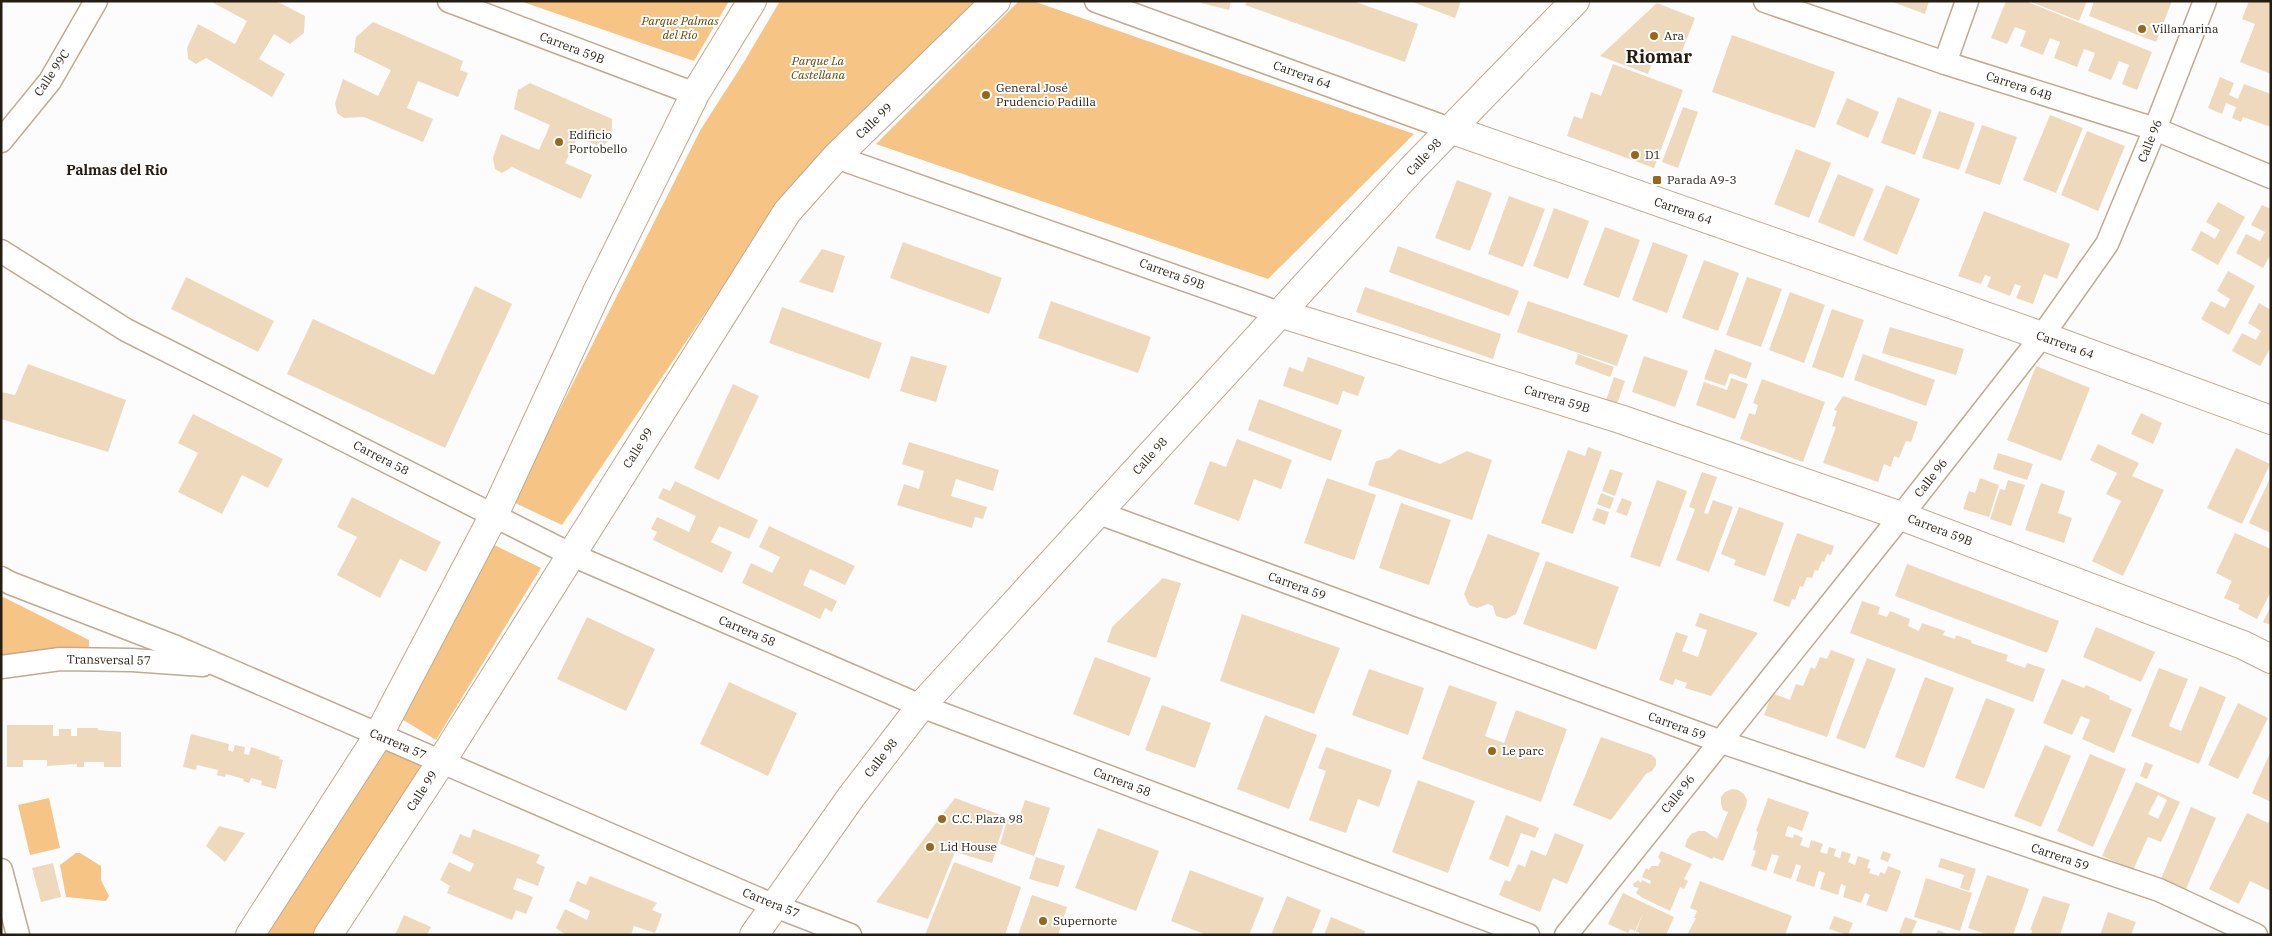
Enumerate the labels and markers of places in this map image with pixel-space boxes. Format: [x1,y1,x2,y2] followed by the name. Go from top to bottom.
[2152,21,2219,36] place label: Villamarina
[2136,23,2148,35] marker: Villamarina
[1664,28,1685,43] place label: Ara
[1648,30,1660,42] marker: Ara
[996,80,1096,109] place label: General José Prudencio Padilla
[980,89,992,101] marker: General José Prudencio Padilla
[569,127,627,156] place label: Edificio Portobello
[553,136,565,148] marker: Edificio Portobello
[1645,147,1661,162] place label: D1
[1629,149,1641,161] marker: D1
[1667,172,1737,187] place label: Parada A9-3
[1651,174,1663,186] marker: Parada A9-3
[1502,743,1544,758] place label: Le parc
[1486,745,1498,757] marker: Le parc
[952,811,1023,826] place label: C.C. Plaza 98
[936,813,948,825] marker: C.C. Plaza 98
[940,839,997,854] place label: Lid House
[924,841,936,853] marker: Lid House
[1053,913,1117,928] place label: Supernorte
[1037,915,1049,927] marker: Supernorte

